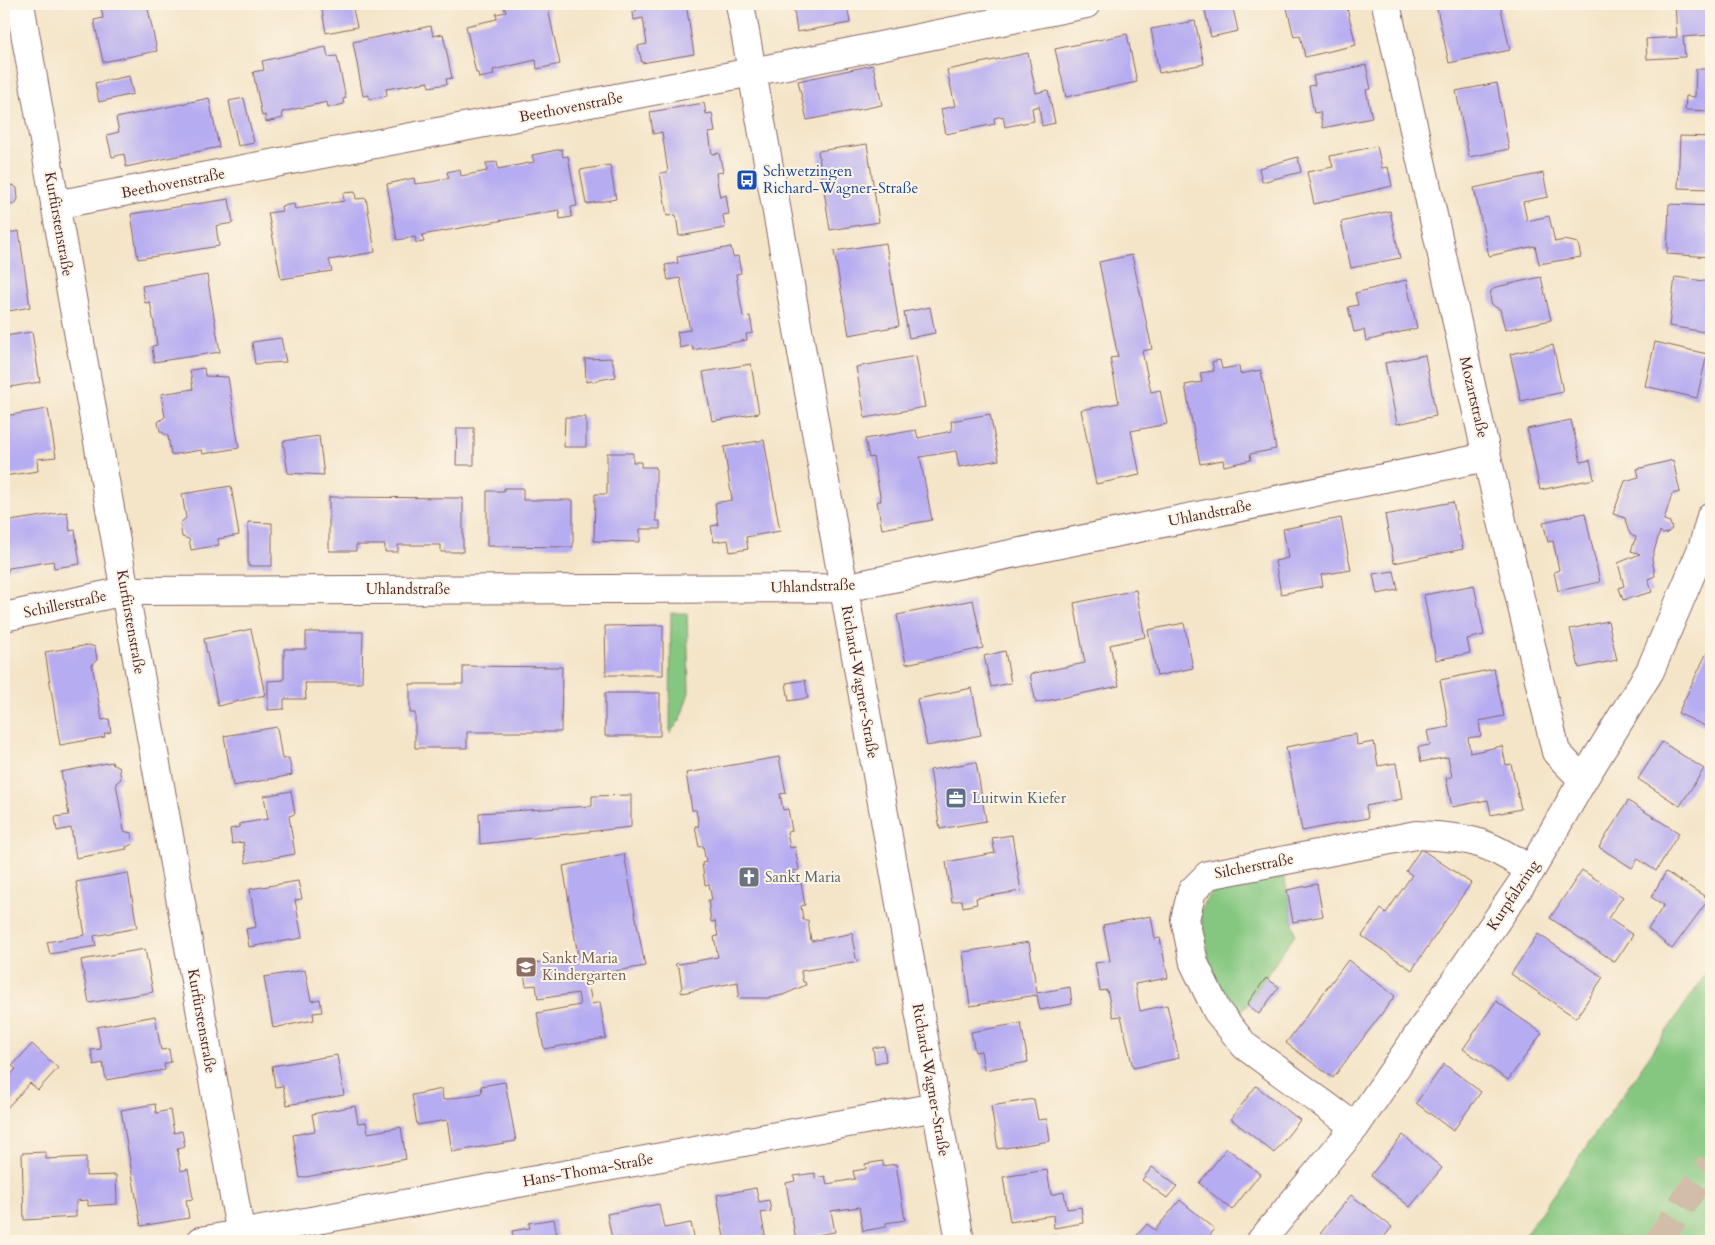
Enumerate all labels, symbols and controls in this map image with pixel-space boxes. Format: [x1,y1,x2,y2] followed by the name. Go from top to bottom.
[517,87,625,127] street label: Beethovenstraße
[763,161,918,198] place label: Schwetzingen Richard-Wagner-Straße
[119,163,227,203] street label: Beethovenstraße
[735,168,759,192] bus stop icon: Schwetzingen Richard-Wagner-Straße
[40,170,78,278] street label: Kurfürstenstraße
[1455,354,1493,440] street label: Mozartstraße
[1166,495,1254,531] street label: Uhlandstraße
[112,568,150,676] street label: Kurfürstenstraße
[770,575,856,597] street label: Uhlandstraße
[366,579,451,599] street label: Uhlandstraße
[22,585,108,623] street label: Schillerstraße
[837,604,883,760] street label: Richard-Wagner-Straße
[944,786,968,810] office icon: Luitwin Kiefer
[972,788,1067,808] place label: Luitwin Kiefer
[1213,848,1296,883] street label: Silcherstraße
[1482,855,1544,934] street label: Kurpfalzring
[737,865,761,889] church icon: Sankt Maria
[765,867,842,887] place label: Sankt Maria
[542,948,627,985] place label: Sankt Maria Kindergarten
[514,955,538,979] school or university icon: Sankt Maria Kindergarten
[183,967,221,1075] street label: Kurfürstenstraße
[908,1002,954,1158] street label: Richard-Wagner-Straße
[521,1149,655,1191] street label: Hans-Thoma-Straße

